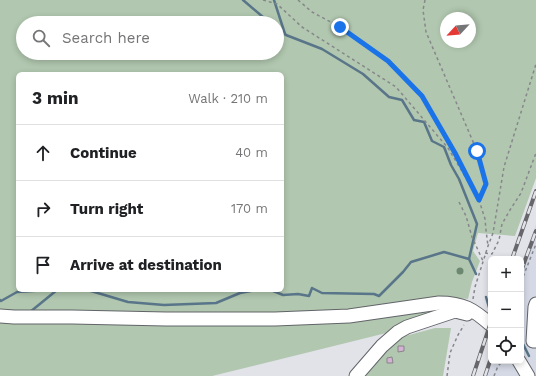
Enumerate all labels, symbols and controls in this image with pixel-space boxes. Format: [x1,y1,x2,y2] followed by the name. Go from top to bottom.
[440,12,476,48] north arrow
[16,16,284,60] search box
[331,18,349,36] route end
[30,27,52,49] icon: search
[62,29,150,47] text: Search here
[32,88,78,108] text: 3 min
[188,91,268,106] text: Walk · 210 m
[32,142,54,164] icon: ahead
[468,142,486,160] route start
[70,144,137,162] text: Continue
[235,145,268,160] text: 40 m
[32,198,54,220] icon: right
[70,200,143,218] text: Turn right
[231,201,268,216] text: 170 m
[32,254,54,276] icon: arrive
[70,256,222,274] text: Arrive at destination
[488,256,524,364] map controls
[488,256,524,292] button: +
[488,292,524,328] button: −
[488,328,524,364] button: locate

